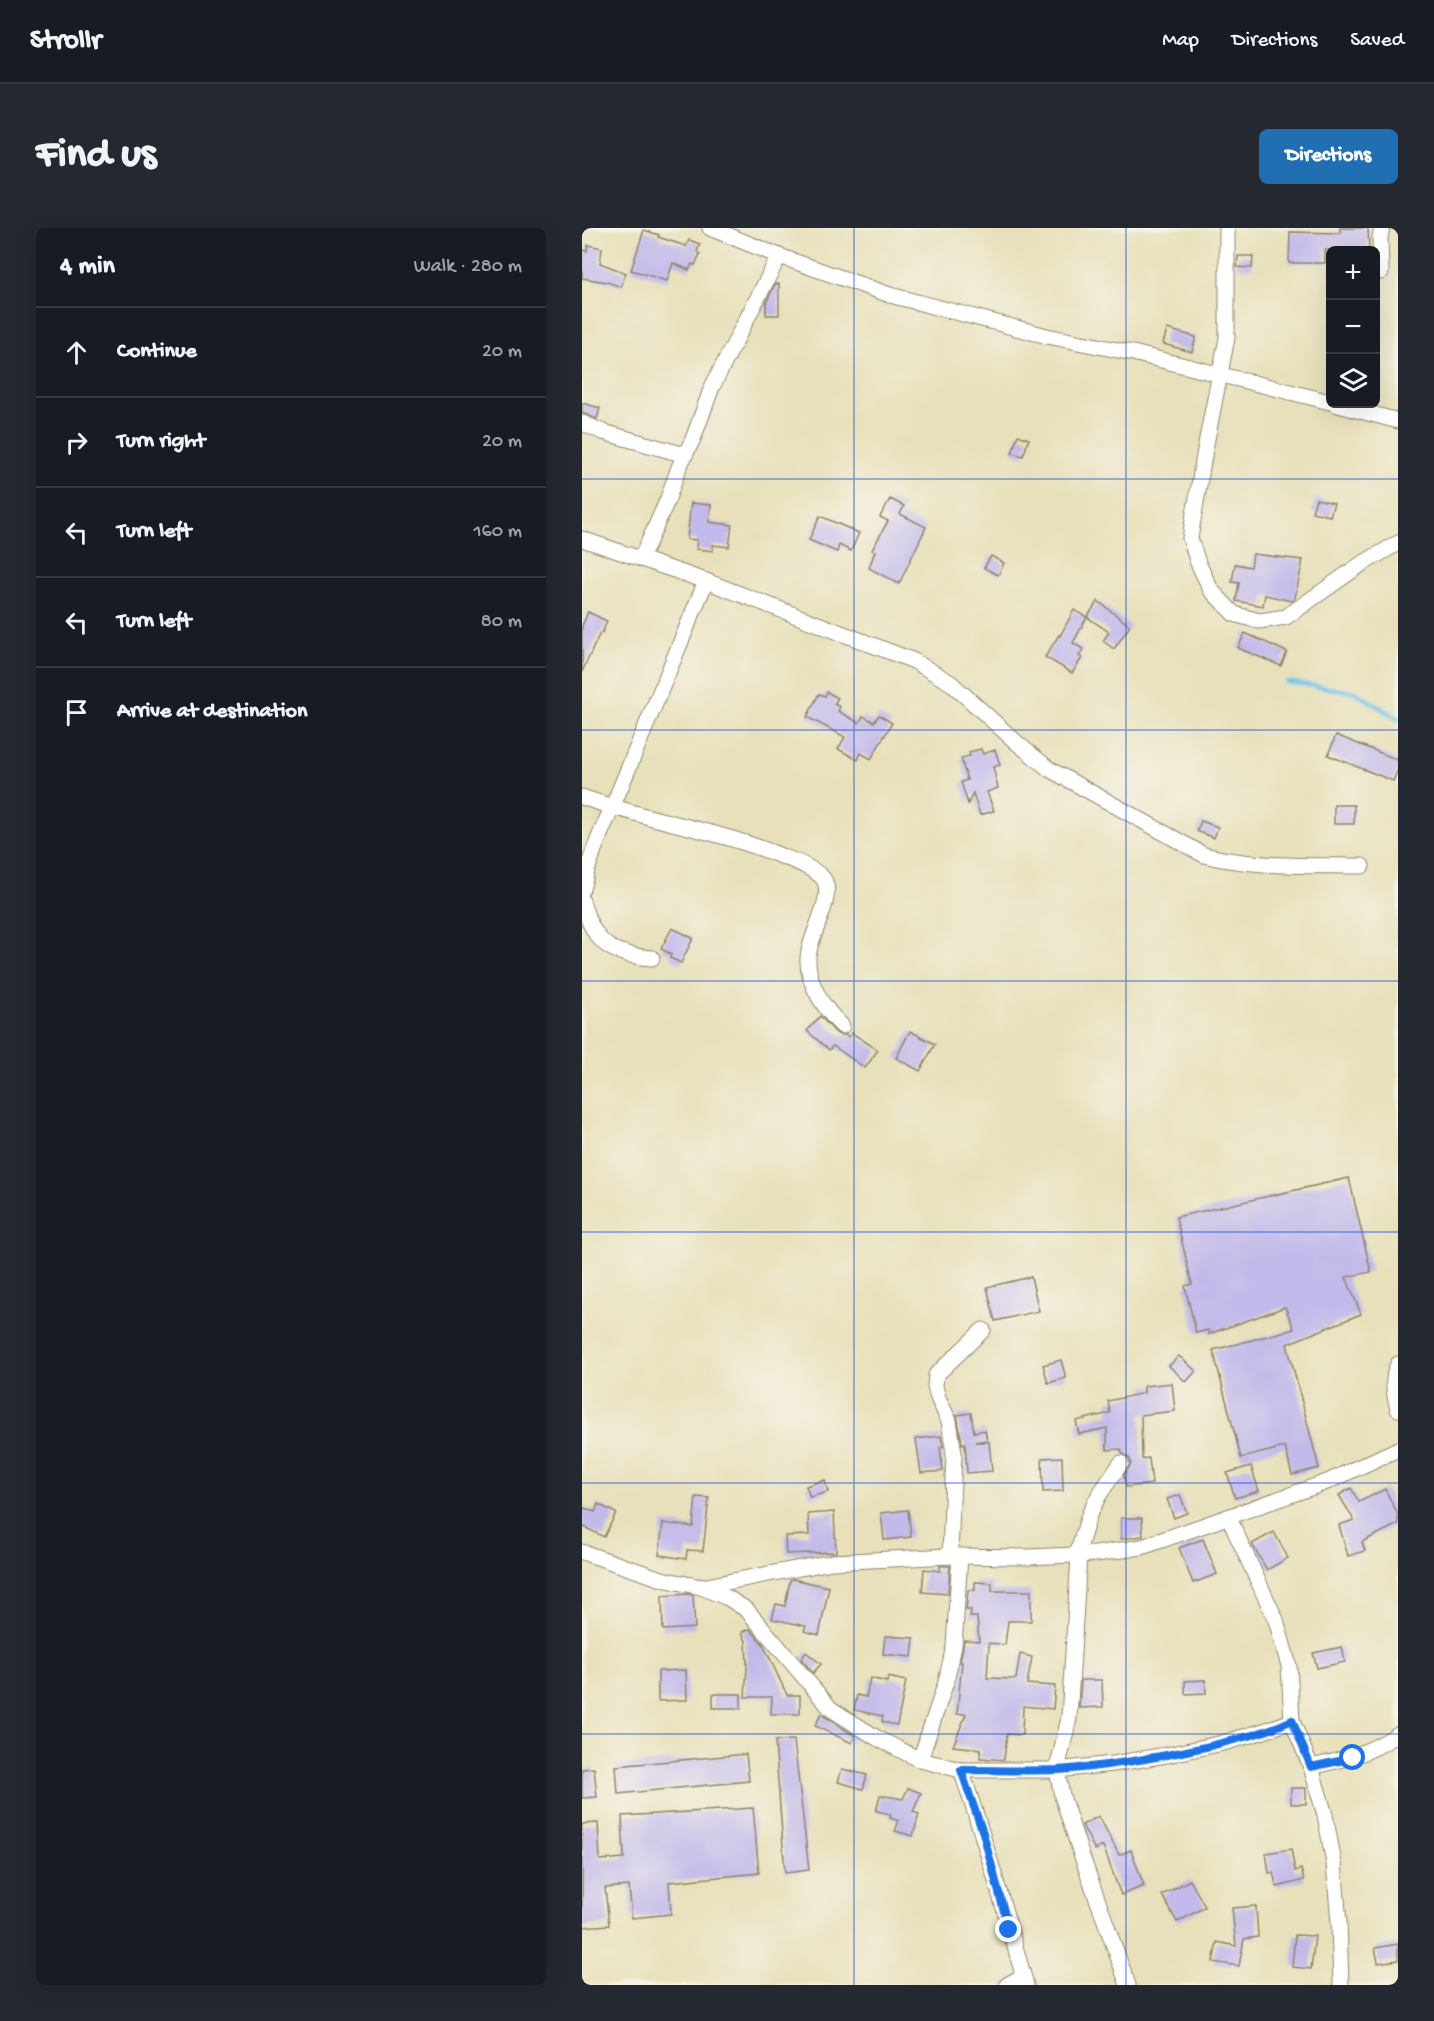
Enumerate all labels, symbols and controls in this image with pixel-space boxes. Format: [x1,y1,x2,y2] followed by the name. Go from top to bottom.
[30,25,101,58] text: Strollr
[1162,29,1199,54] text: Map
[1232,29,1317,54] text: Directions
[1350,29,1404,54] text: Saved
[1259,129,1398,184] button: Directions
[36,132,156,181] text: Find us
[1326,246,1380,408] map controls
[1326,246,1380,300] button: +
[60,252,115,283] text: 4 min
[414,256,522,279] text: Walk · 280 m
[1326,300,1380,354] button: −
[60,336,93,369] icon: ahead
[117,339,197,365] text: Continue
[482,341,522,364] text: 20 m
[1326,354,1380,408] button: layers
[60,426,93,459] icon: right
[117,429,205,455] text: Turn right
[482,431,522,454] text: 20 m
[60,516,93,549] icon: left
[117,519,191,545] text: Turn left
[473,521,522,544] text: 160 m
[60,606,93,639] icon: left
[117,609,191,635] text: Turn left
[481,611,522,634] text: 80 m
[60,696,93,729] icon: arrive
[117,699,307,725] text: Arrive at destination
[1339,1744,1365,1770] route start
[995,1916,1021,1942] route end

